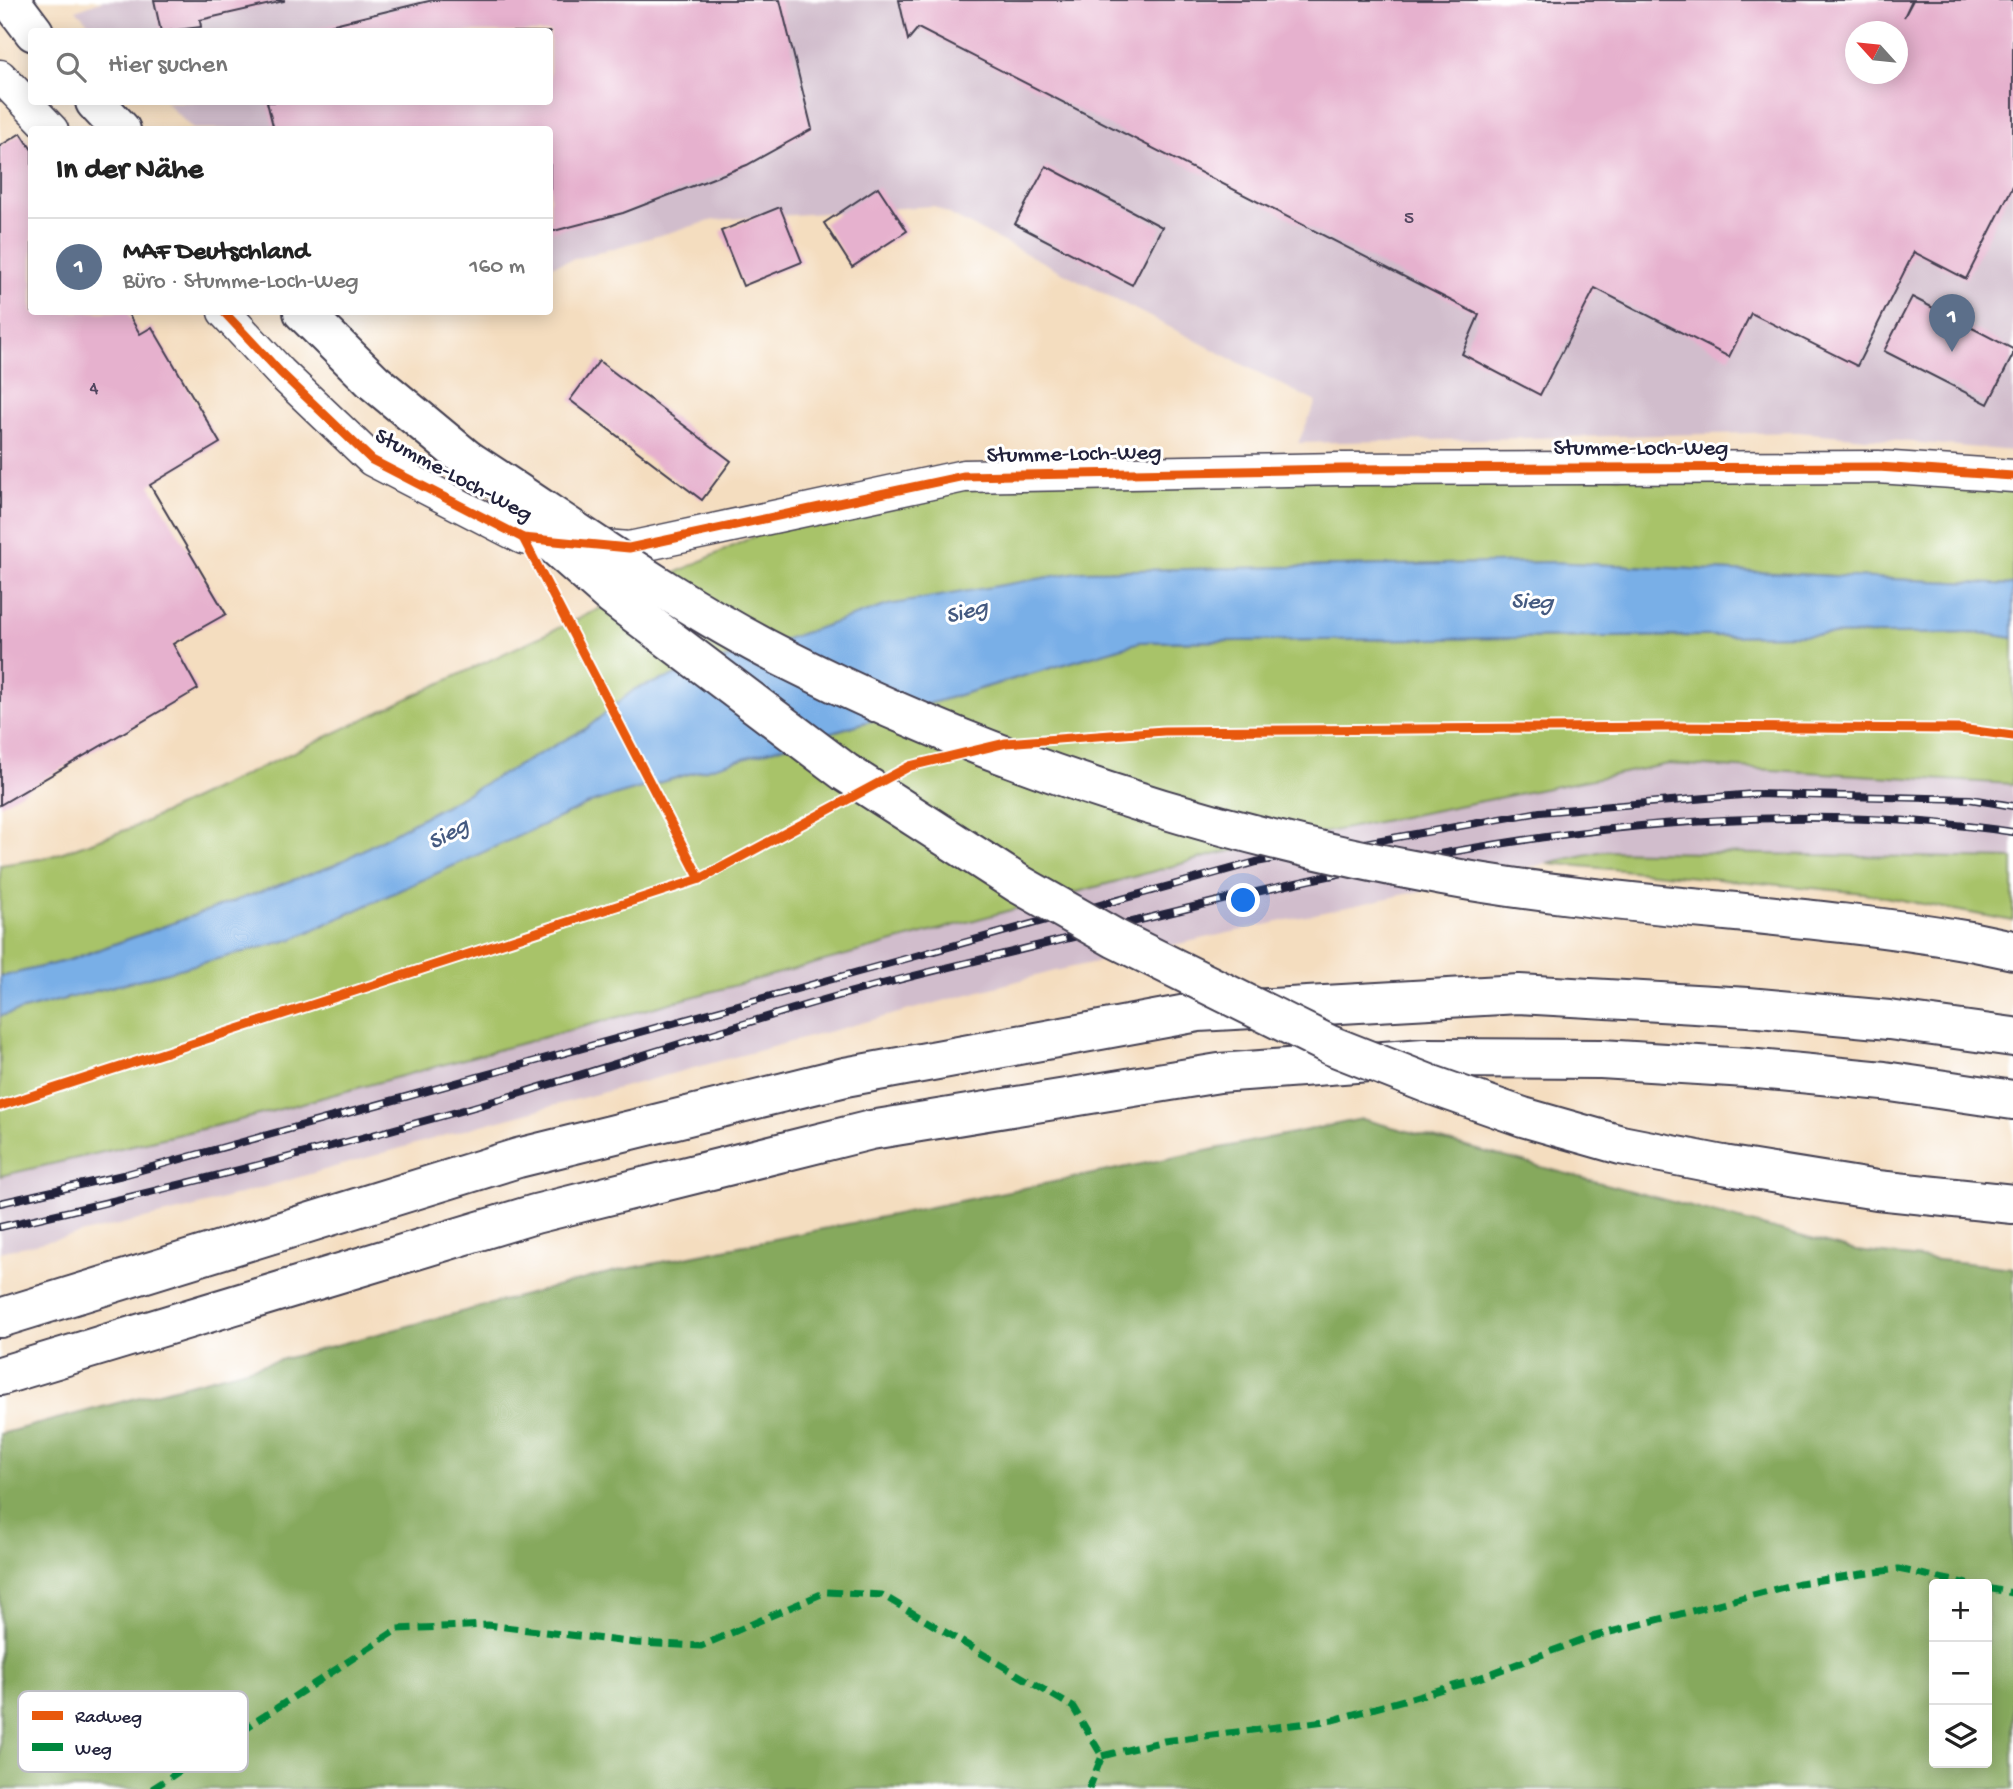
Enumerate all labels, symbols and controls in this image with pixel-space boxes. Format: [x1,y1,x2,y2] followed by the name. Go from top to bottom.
[1845,21,1908,84] north arrow
[28,28,553,105] search box
[52,48,90,86] icon: search
[108,51,228,82] text: Hier suchen
[56,154,203,189] text: In der Nähe
[1404,208,1414,231] house number: 5
[123,238,309,269] text: MAF Deutschland
[74,254,84,281] text: 1
[469,254,525,281] text: 160 m
[123,269,359,296] text: Büro · Stumme-Loch-Weg
[1929,294,1975,352] pin: 1
[90,378,99,401] house number: 4
[369,423,537,529] street label: Stumme-Loch-Weg
[1554,436,1728,463] street label: Stumme-Loch-Weg
[986,440,1162,470] street label: Stumme-Loch-Weg
[1510,588,1555,618] water label: Sieg
[943,593,993,632] water label: Sieg
[423,811,476,858] water label: Sieg
[1226,883,1260,917] your location
[1929,1579,1992,1768] map controls
[1929,1579,1992,1642] button: +
[1929,1642,1992,1705] button: −
[18,1691,248,1772] legend
[1929,1705,1992,1768] button: layers
[75,1707,142,1730] text: Radweg
[75,1739,112,1762] text: Weg

